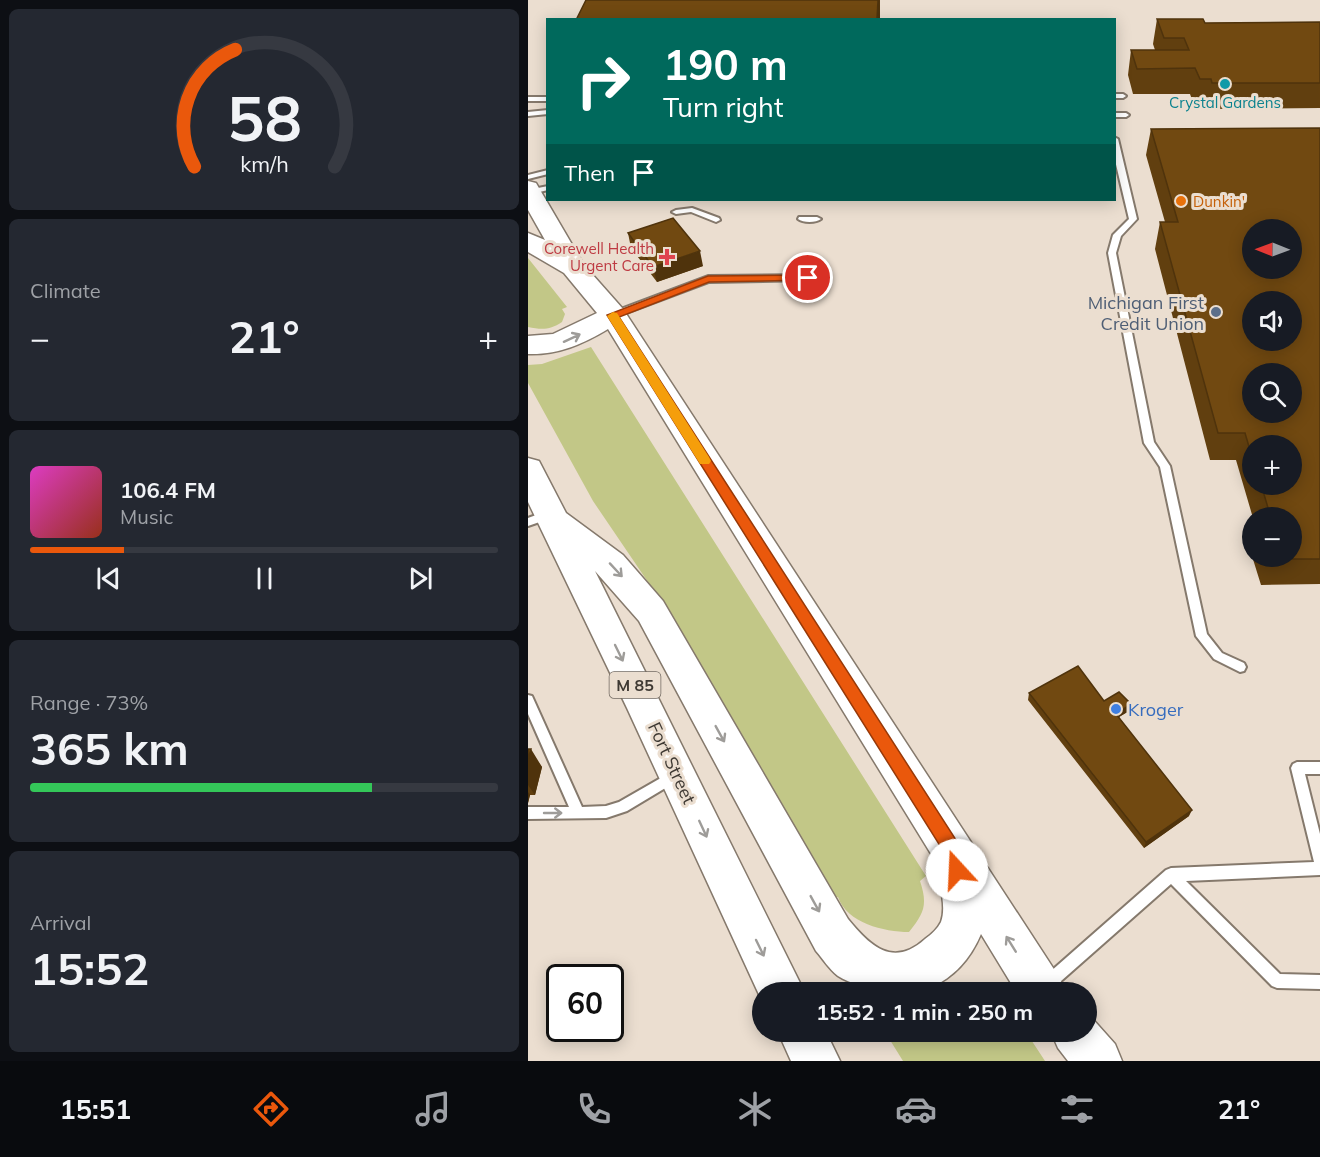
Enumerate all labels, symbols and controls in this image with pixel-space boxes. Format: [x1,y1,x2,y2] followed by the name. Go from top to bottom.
[663,38,788,91] text: 190 m
[564,42,642,120] icon: right
[1218,77,1232,91] marker: Crystal Gardens
[227,78,301,157] text: 58
[663,90,783,124] text: Turn right
[1169,93,1281,112] place label: Crystal Gardens
[240,150,288,177] text: km/h
[627,156,660,189] icon: arrive
[564,159,615,187] text: Then
[1193,192,1245,211] place label: Dunkin'
[1174,194,1188,208] marker: Dunkin'
[1242,219,1302,279] north arrow
[1242,219,1302,567] map controls
[544,239,654,275] place label: Corewell Health Urgent Care
[658,248,676,266] marker: Corewell Health Urgent Care
[782,252,833,303] pin
[791,261,824,294] icon: arrive
[30,278,101,303] text: Climate
[1088,291,1204,335] place label: Michigan First Credit Union
[1242,291,1302,351] button: sound
[1209,305,1223,319] marker: Michigan First Credit Union
[228,308,300,364] text: 21°
[30,317,50,358] text: −
[478,317,498,358] text: +
[563,331,581,343] one-way arrow
[1242,363,1302,423] button: search
[1242,435,1302,495] button: +
[120,476,216,504] text: 106.4 FM
[120,504,173,529] text: Music
[1242,507,1302,567] button: −
[92,562,125,595] icon: previous
[248,562,281,595] icon: pause
[404,562,437,595] icon: next
[609,562,623,577] one-way arrow
[613,644,625,661] one-way arrow
[610,672,660,698] road number: M 85
[30,690,148,715] text: Range · 73%
[1128,698,1184,721] place label: Kroger
[1109,702,1123,716] marker: Kroger
[643,718,701,808] street label: Fort Street
[30,720,189,776] text: 365 km
[714,725,726,742] one-way arrow
[542,807,562,819] one-way arrow
[698,819,710,837] one-way arrow
[925,838,989,902] position arrow
[809,895,821,912] one-way arrow
[30,910,91,935] text: Arrival
[1005,936,1017,953] one-way arrow
[755,938,766,956] one-way arrow
[30,940,149,996] text: 15:52
[546,964,624,1042] speed limit sign: 60
[816,998,1033,1026] text: 15:52 · 1 min · 250 m
[250,1088,292,1130] icon: directions
[412,1088,454,1130] icon: music
[573,1088,615,1130] icon: phone
[734,1088,776,1130] icon: climate
[895,1088,937,1130] icon: car
[1056,1088,1098,1130] icon: filters
[60,1092,131,1126] text: 15:51
[1218,1092,1260,1126] text: 21°

